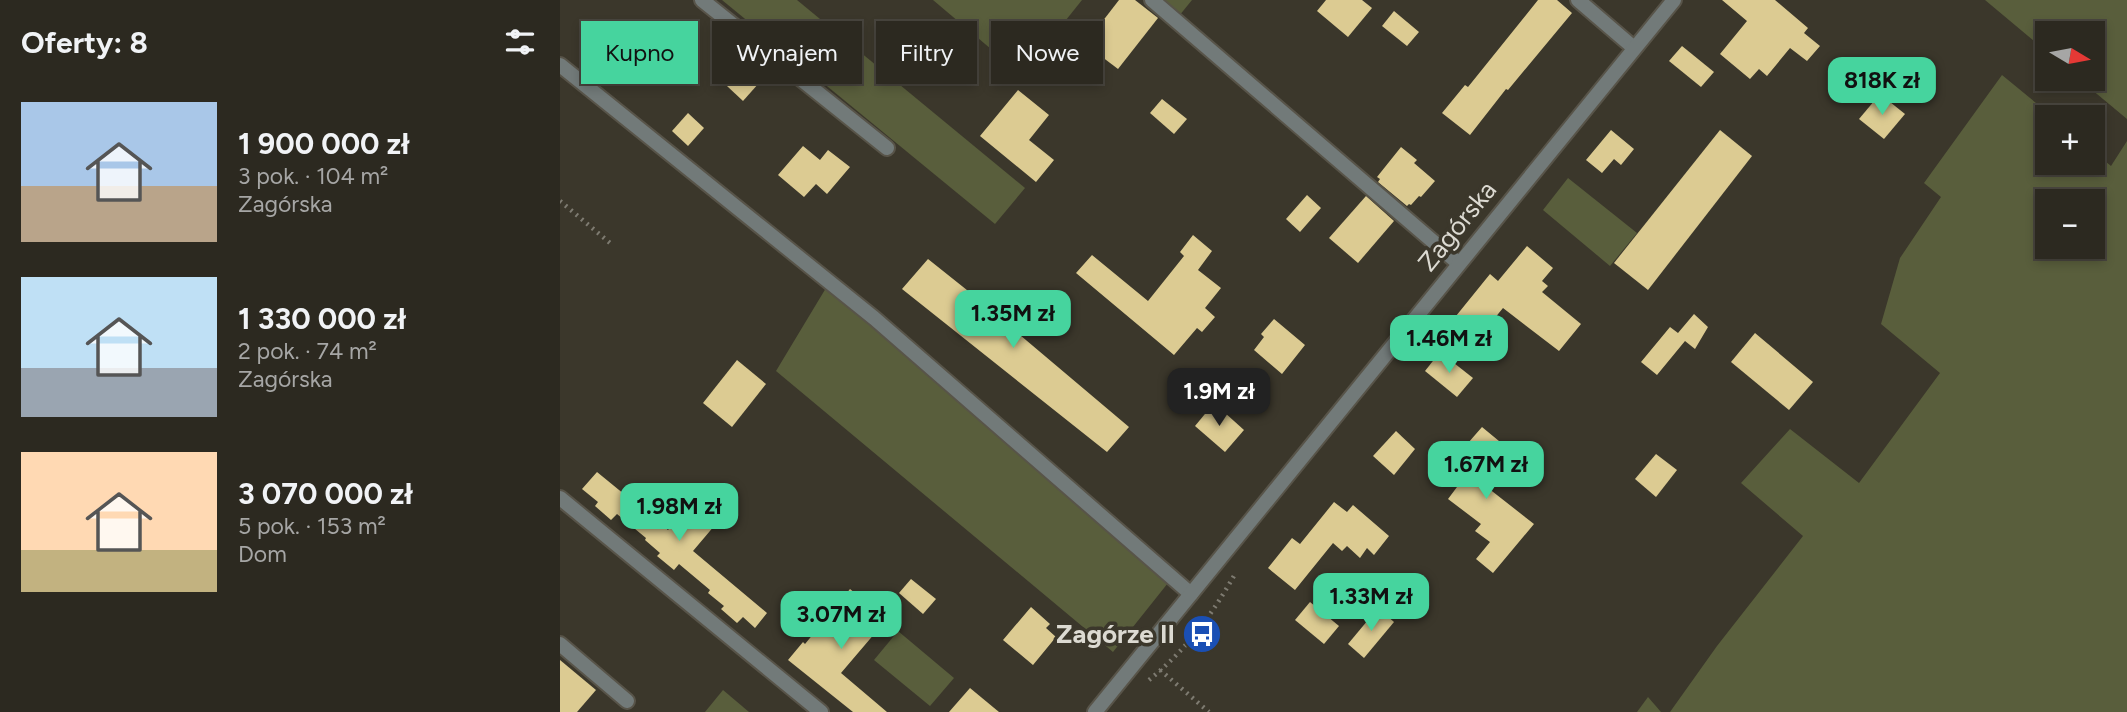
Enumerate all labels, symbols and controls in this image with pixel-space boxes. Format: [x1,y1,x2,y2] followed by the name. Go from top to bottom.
[581,21,698,84] chip: Kupno
[712,21,862,84] chip: Wynajem
[876,21,977,84] chip: Filtry
[991,21,1103,84] chip: Nowe
[2035,21,2105,91] north arrow
[2035,21,2105,259] map controls
[501,23,539,61] icon: filters
[21,24,148,61] text: Oferty: 8
[1817,58,1947,117] pin: 818K zł
[1844,66,1920,94] text: 818K zł
[2035,105,2105,175] button: +
[238,125,410,162] text: 1 900 000 zł
[77,130,161,214] icon: home
[238,162,388,190] text: 3 pok. · 104 m²
[1411,174,1503,278] street label: Zagórska
[2035,189,2105,259] button: −
[238,190,332,218] text: Zagórska
[941,290,1085,350] pin: 1.35M zł
[971,299,1055,327] text: 1.35M zł
[238,300,406,337] text: 1 330 000 zł
[77,305,161,389] icon: home
[1377,316,1521,375] pin: 1.46M zł
[1406,324,1492,352] text: 1.46M zł
[238,337,377,365] text: 2 pok. · 74 m²
[238,365,332,393] text: Zagórska
[1154,368,1284,428] pin: 1.9M zł
[1183,377,1255,405] text: 1.9M zł
[1414,442,1558,501] pin: 1.67M zł
[1444,450,1528,478] text: 1.67M zł
[238,475,413,512] text: 3 070 000 zł
[77,480,161,564] icon: home
[607,484,751,543] pin: 1.98M zł
[636,492,722,520] text: 1.98M zł
[238,512,386,540] text: 5 pok. · 153 m²
[238,540,287,568] text: Dom
[1299,574,1443,633] pin: 1.33M zł
[1329,582,1413,610] text: 1.33M zł
[769,592,913,651] pin: 3.07M zł
[797,600,885,628] text: 3.07M zł
[1181,613,1223,655] bus stop icon: Zagórze II
[1056,618,1175,650] place label: Zagórze II

